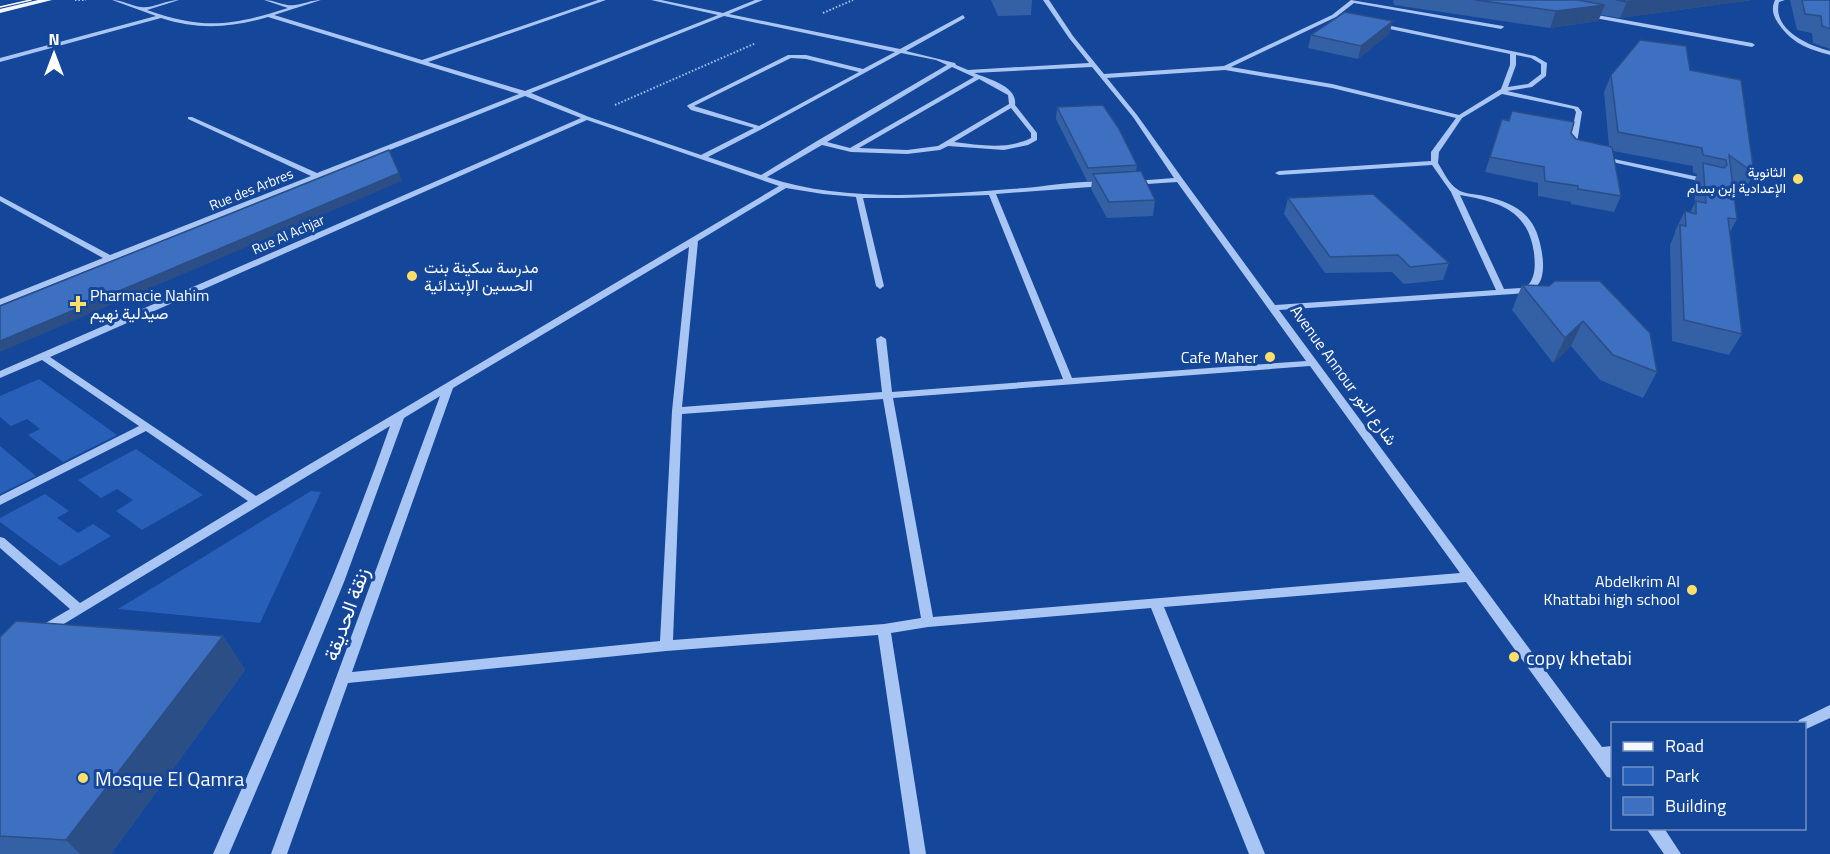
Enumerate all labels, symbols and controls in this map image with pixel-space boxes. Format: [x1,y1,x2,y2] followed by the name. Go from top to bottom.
[24,24,84,84] north arrow
[48,27,60,51] text: N
[1687,161,1786,198] place label: الثانوية الإعدادية إبن بسام
[206,163,296,215] street label: Rue des Arbres
[1791,172,1805,186] marker: الثانوية الإعدادية إبن بسام
[248,209,328,259] street label: Rue Al Achjar
[424,255,538,297] place label: مدرسة سكينة بنت الحسين الإبتدائية
[405,269,419,283] marker: مدرسة سكينة بنت الحسين الإبتدائية
[90,283,209,325] place label: Pharmacie Nahim صيدلية نهيم
[71,297,85,311] marker: Pharmacie Nahim صيدلية نهيم
[1285,300,1403,450] street label: Avenue Annour شارع النور
[1181,345,1258,369] place label: Cafe Maher
[1263,350,1277,364] marker: Cafe Maher
[315,563,377,665] street label: زنقة الحديقة
[1544,569,1680,611] place label: Abdelkrim Al Khattabi high school
[1685,583,1699,597] marker: Abdelkrim Al Khattabi high school
[1526,642,1632,673] place label: copy khetabi
[1507,650,1521,664] marker: copy khetabi
[1611,722,1806,830] legend
[1665,732,1704,759] text: Road
[1665,762,1700,789] text: Park
[95,763,244,794] place label: Mosque El Qamra
[76,771,90,785] marker: Mosque El Qamra
[1665,792,1726,819] text: Building

